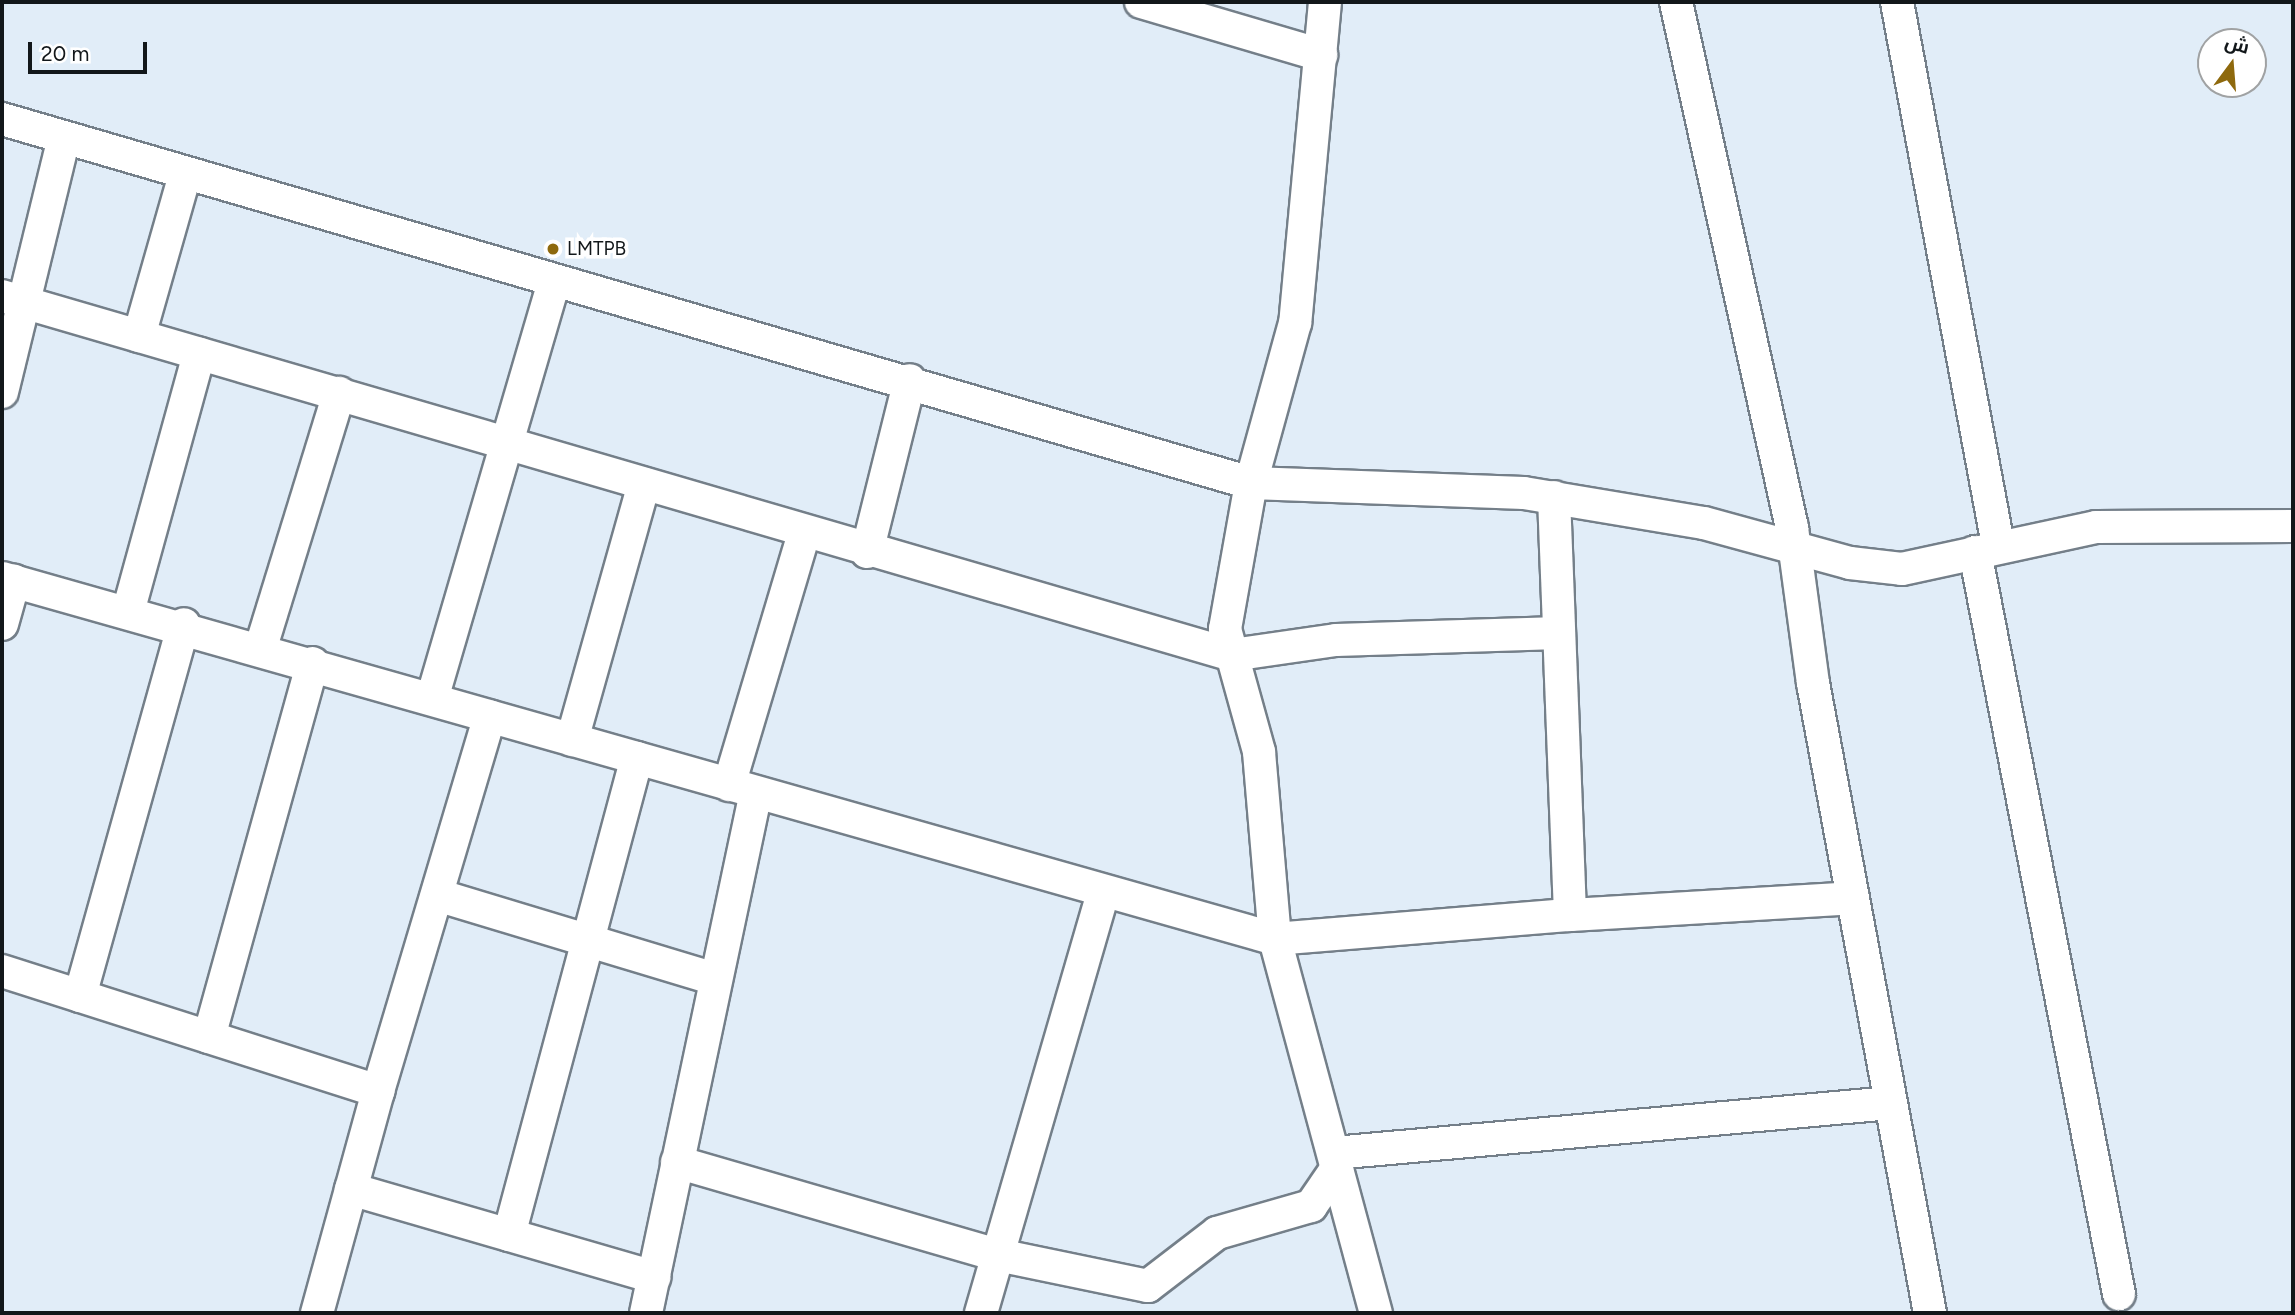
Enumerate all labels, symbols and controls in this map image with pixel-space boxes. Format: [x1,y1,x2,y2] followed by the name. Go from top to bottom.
[32,28,150,72] scale bar
[2197,28,2267,98] north arrow
[2222,30,2252,59] text: ش
[41,41,89,66] text: 20 m
[567,238,626,260] place label: LMTPB
[545,241,561,257] marker: LMTPB

